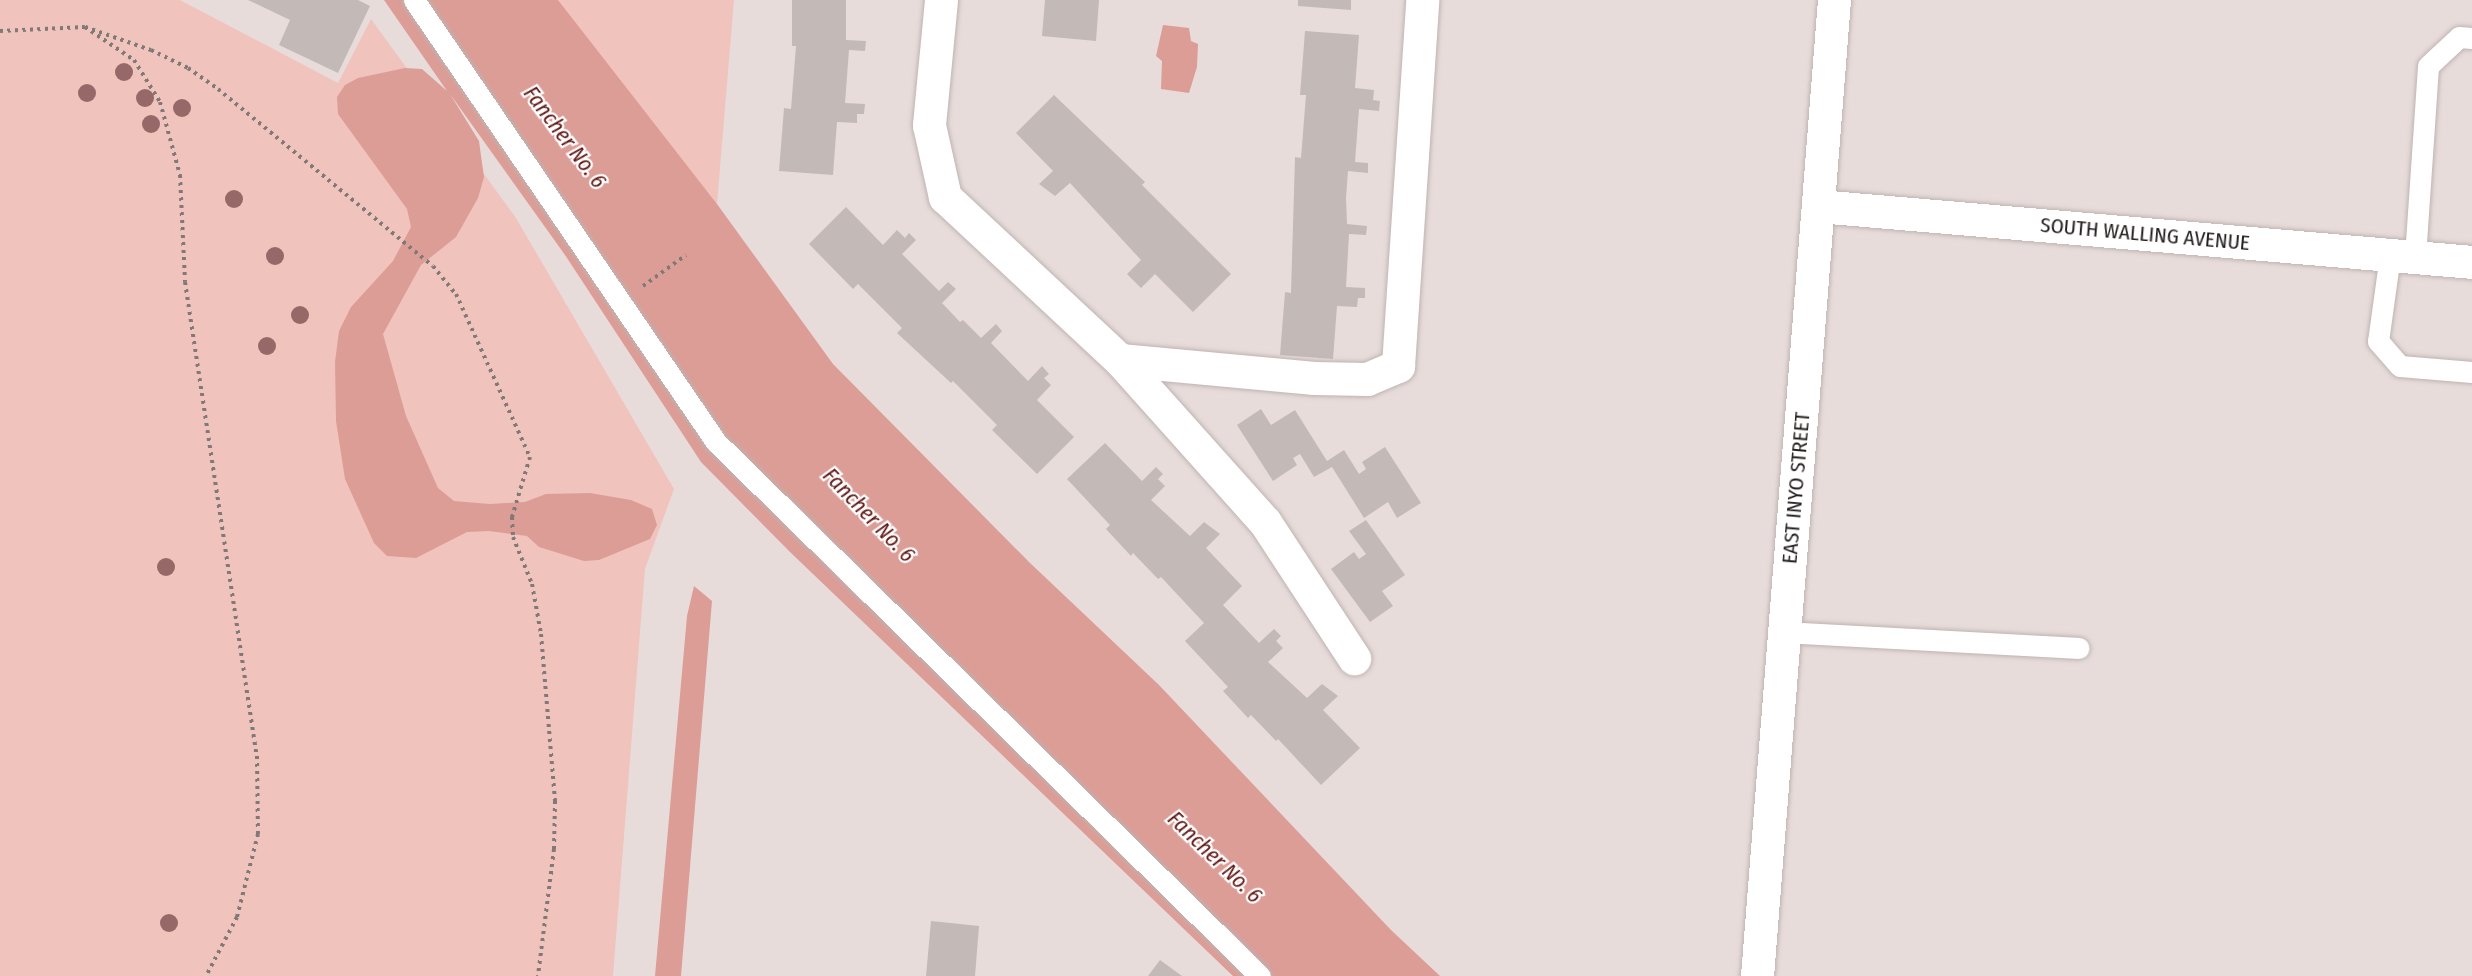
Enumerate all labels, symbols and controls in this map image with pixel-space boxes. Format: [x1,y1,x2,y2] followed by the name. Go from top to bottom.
[518,81,612,193] water label: Fancher No. 6
[2039,212,2251,256] street label: SOUTH WALLING AVENUE
[1777,411,1815,565] street label: EAST INYO STREET
[817,462,921,568] water label: Fancher No. 6
[1162,805,1268,909] water label: Fancher No. 6

